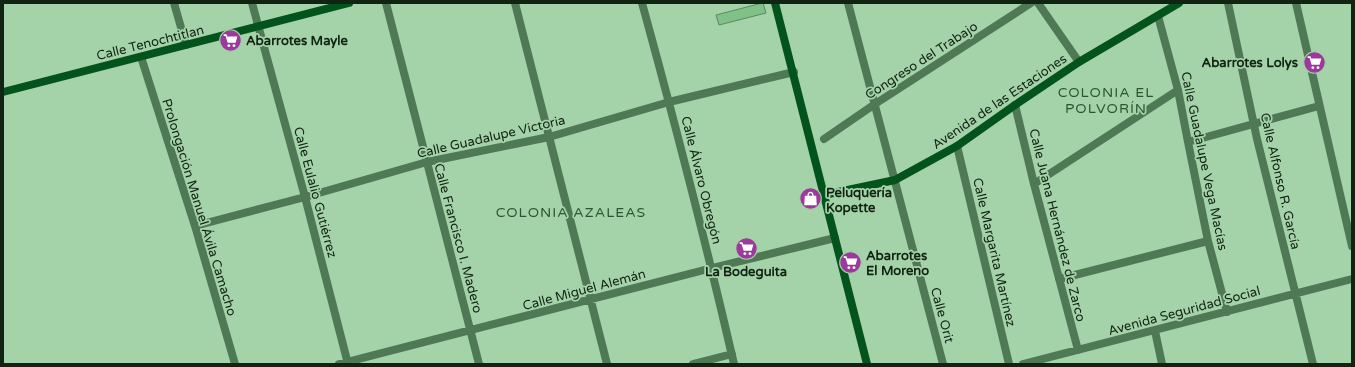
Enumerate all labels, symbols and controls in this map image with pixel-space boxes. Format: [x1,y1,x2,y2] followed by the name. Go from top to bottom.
[862,18,981,103] street label: Congreso del Trabajo
[95,22,206,64] street label: Calle Tenochtitlan
[218,27,244,53] supermarket icon: Abarrotes Mayle
[246,33,349,49] place label: Abarrotes Mayle
[1301,49,1327,75] supermarket icon: Abarrotes Lolys
[929,51,1070,153] street label: Avenida de las Estaciones
[1202,55,1298,71] place label: Abarrotes Lolys
[1177,70,1231,252] street label: Calle Guadalupe Vega Macías
[1058,84,1154,117] district label: COLONIA EL POLVORÍN
[158,97,240,318] street label: Prolongación Manuel Ávila Camacho
[1257,111,1304,251] street label: Calle Alfonso R. García
[416,112,567,162] street label: Calle Guadalupe Victoria
[677,115,725,246] street label: Calle Álvaro Obregón
[290,125,340,259] street label: Calle Eulalio Gutiérrez
[1025,127,1089,323] street label: Calle Juana Hernández de Zarco
[430,162,486,315] street label: Calle Francisco I. Madero
[969,176,1019,328] street label: Calle Margarita Martínez
[826,185,892,216] place label: Peluquería Kopette
[797,186,823,212] shop icon: Peluquería Kopette
[496,204,646,221] district label: COLONIA AZALEAS
[733,236,759,262] supermarket icon: La Bodeguita
[866,248,929,279] place label: Abarrotes El Moreno
[837,249,863,275] supermarket icon: Abarrotes El Moreno
[705,264,787,280] place label: La Bodeguita
[521,266,648,314] street label: Calle Miguel Alemán
[1106,283,1262,339] street label: Avenida Seguridad Social
[927,286,957,345] street label: Calle Orit

